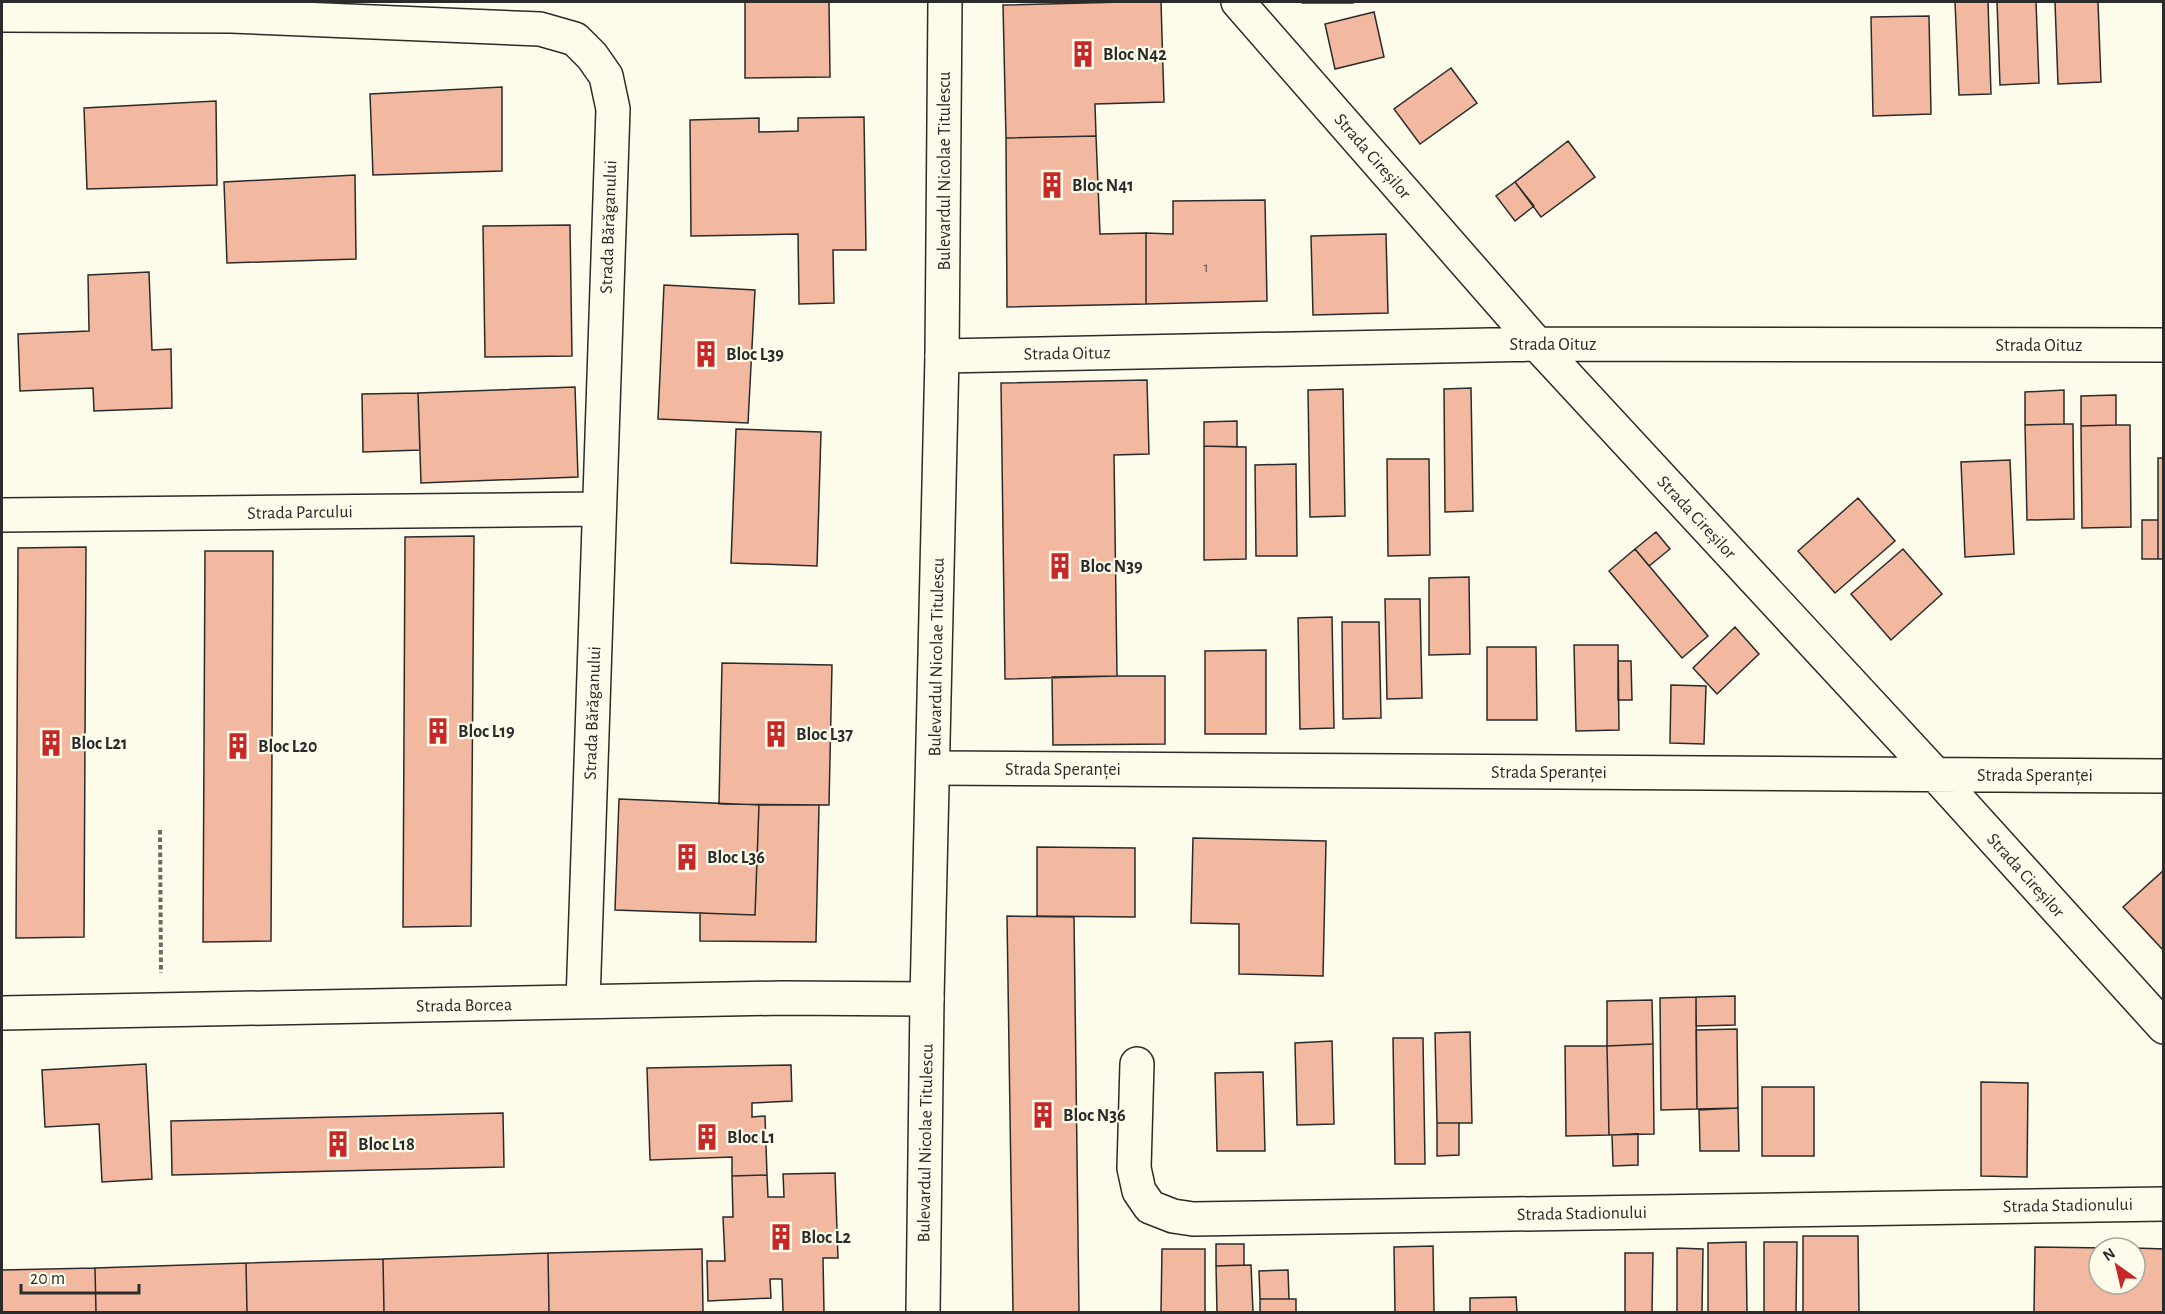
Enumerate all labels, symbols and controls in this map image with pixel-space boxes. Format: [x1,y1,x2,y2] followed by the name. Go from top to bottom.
[1068,39,1098,69] building icon: Bloc N42
[1103,46,1167,64] place label: Bloc N42
[936,72,954,270] street label: Bulevardul Nicolae Titulescu
[1330,111,1414,204] street label: Strada Cireșilor
[598,160,620,294] street label: Strada Bărăganului
[1037,170,1067,200] building icon: Bloc N41
[1072,177,1134,195] place label: Bloc N41
[1203,260,1209,275] house number: 1
[1510,336,1596,354] street label: Strada Oituz
[1996,337,2082,355] street label: Strada Oituz
[691,339,721,369] building icon: Bloc L39
[1023,344,1111,364] street label: Strada Oituz
[726,346,784,364] place label: Bloc L39
[1653,473,1739,564] street label: Strada Cireșilor
[247,503,353,523] street label: Strada Parcului
[1045,551,1075,581] building icon: Bloc N39
[926,557,948,757] street label: Bulevardul Nicolae Titulescu
[1080,558,1143,576] place label: Bloc N39
[582,646,604,780] street label: Strada Bărăganului
[423,716,453,746] building icon: Bloc L19
[761,719,791,749] building icon: Bloc L37
[458,723,515,741] place label: Bloc L19
[796,726,853,744] place label: Bloc L37
[36,728,66,758] building icon: Bloc L21
[223,731,253,761] building icon: Bloc L20
[71,735,127,753] place label: Bloc L21
[258,738,317,756] place label: Bloc L20
[1005,761,1121,780] street label: Strada Speranței
[1491,764,1607,783] street label: Strada Speranței
[1977,767,2093,786] street label: Strada Speranței
[1982,830,2068,922] street label: Strada Cireșilor
[672,842,702,872] building icon: Bloc L36
[707,849,765,867] place label: Bloc L36
[416,996,512,1016] street label: Strada Borcea
[915,1043,937,1243] street label: Bulevardul Nicolae Titulescu
[1028,1100,1058,1130] building icon: Bloc N36
[1063,1107,1126,1125] place label: Bloc N36
[692,1122,722,1152] building icon: Bloc L1
[323,1129,353,1159] building icon: Bloc L18
[727,1129,775,1147] place label: Bloc L1
[358,1136,415,1154] place label: Bloc L18
[2003,1196,2133,1216] street label: Strada Stadionului
[1517,1204,1647,1224] street label: Strada Stadionului
[766,1222,796,1252] building icon: Bloc L2
[801,1229,851,1247] place label: Bloc L2
[2087,1236,2147,1296] north arrow
[2100,1245,2118,1264] text: N
[21,1257,140,1295] scale bar
[30,1270,65,1288] text: 20 m

